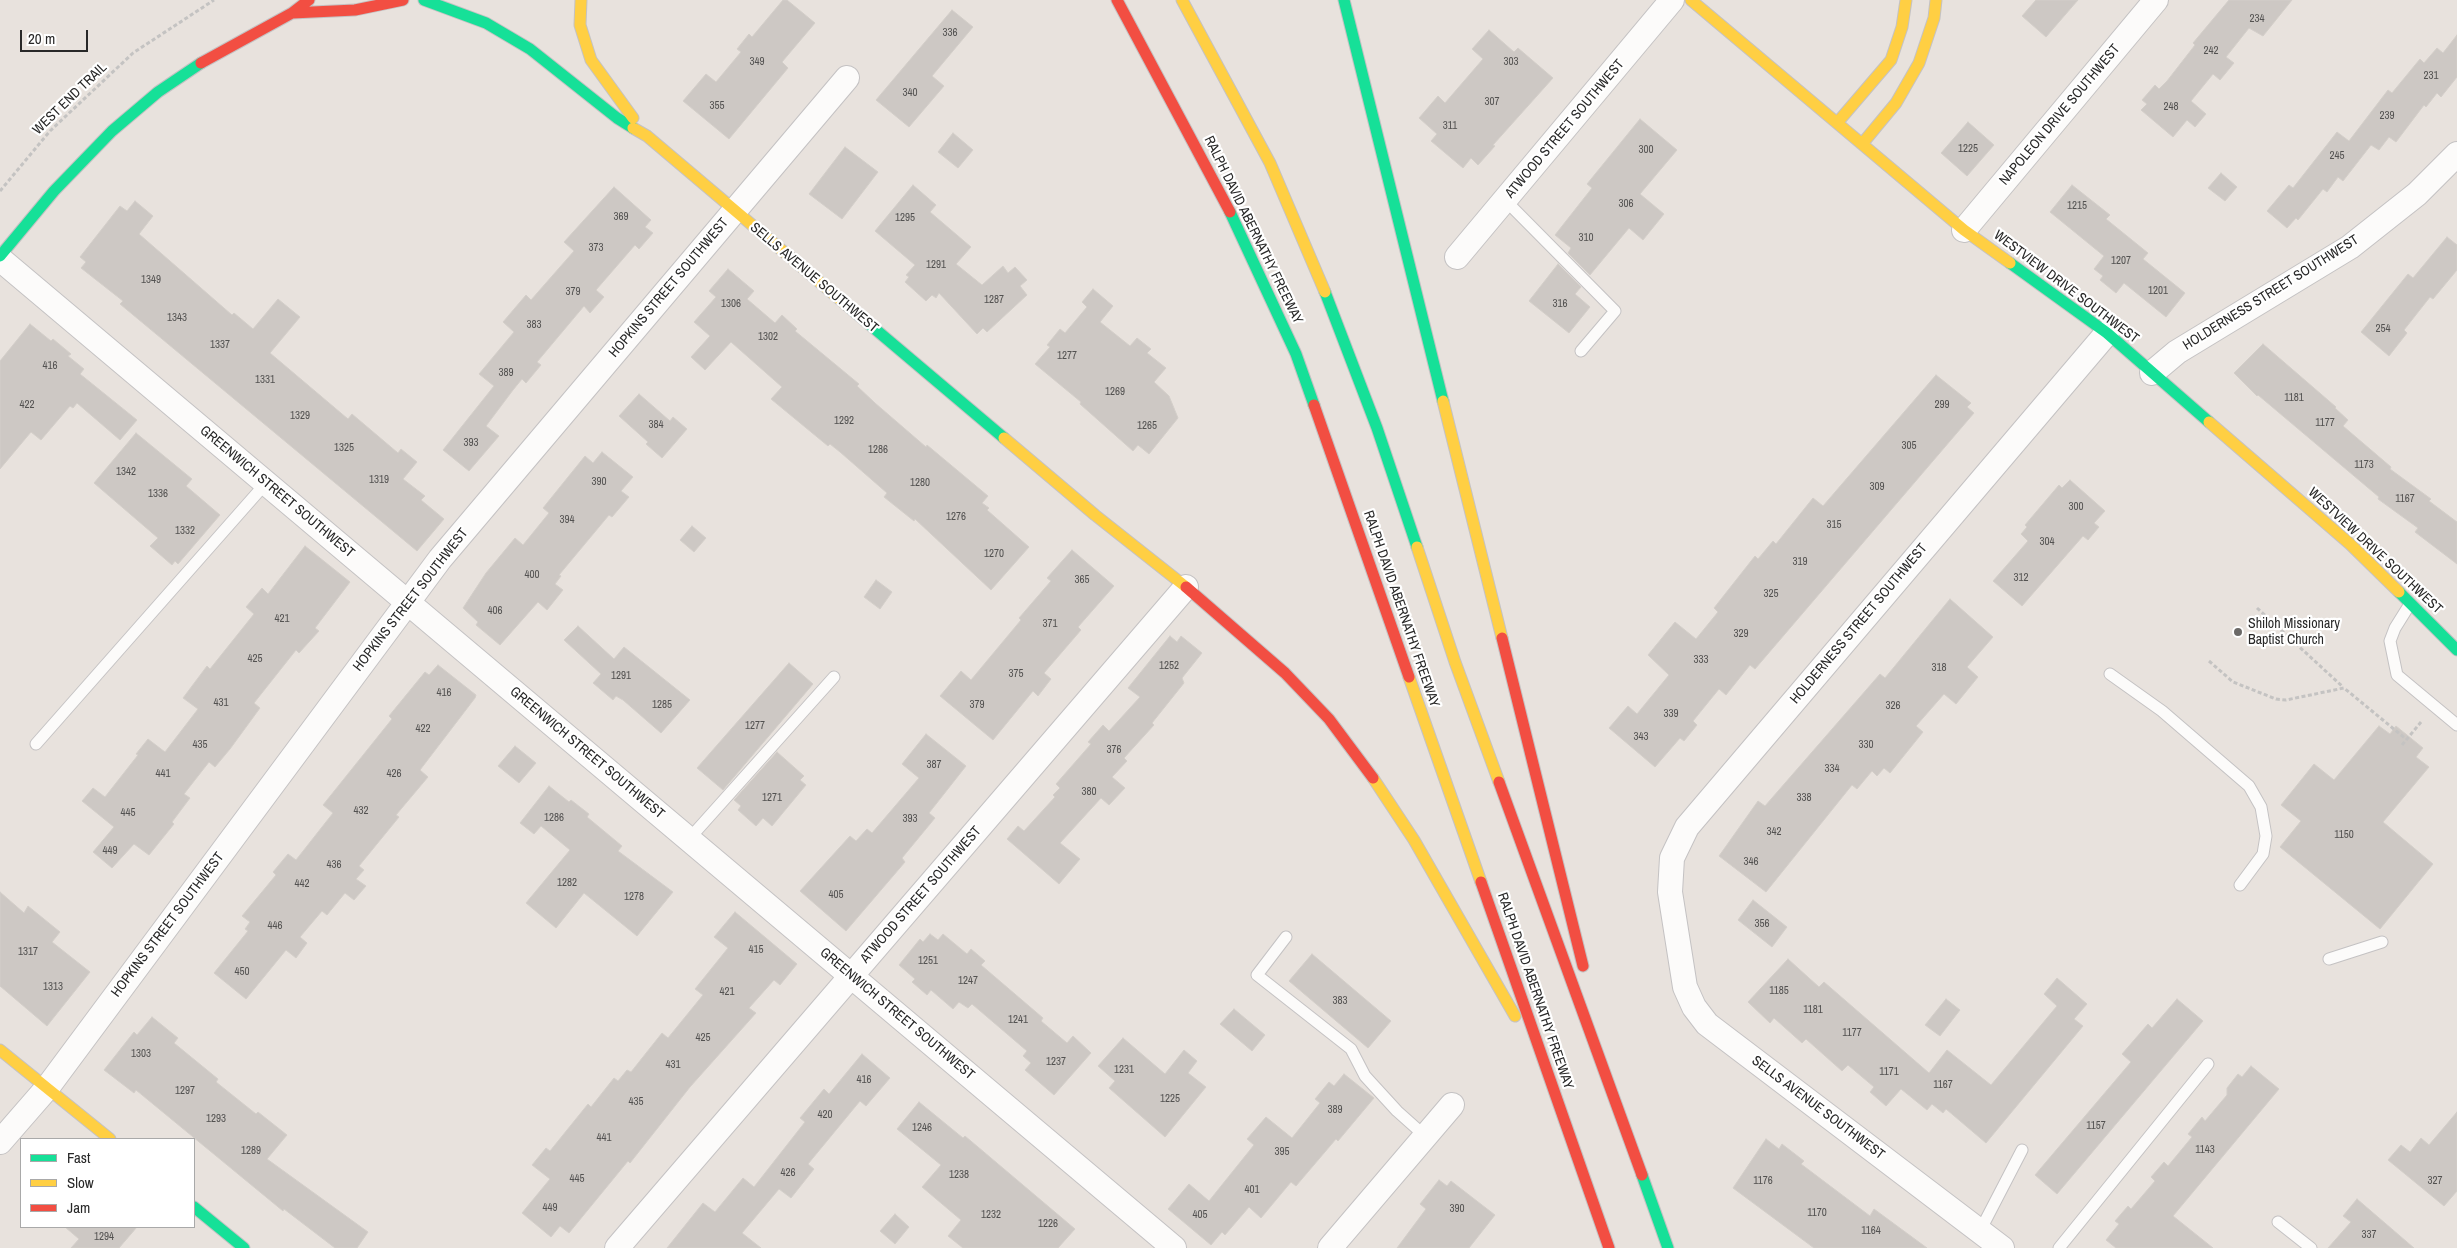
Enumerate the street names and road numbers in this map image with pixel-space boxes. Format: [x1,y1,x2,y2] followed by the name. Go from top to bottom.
[1996,41,2124,189] street label: NAPOLEON DRIVE SOUTHWEST
[1502,56,1628,202] street label: ATWOOD STREET SOUTHWEST
[30,60,110,138] street label: WEST END TRAIL
[1200,133,1306,327] street label: RALPH DAVID ABERNATHY FREEWAY
[606,215,732,361] street label: HOPKINS STREET SOUTHWEST
[747,220,881,336] street label: SELLS AVENUE SOUTHWEST
[1990,227,2142,347] street label: WESTVIEW DRIVE SOUTHWEST
[2180,232,2362,354] street label: HOLDERNESS STREET SOUTHWEST
[196,422,358,562] street label: GREENWICH STREET SOUTHWEST
[2304,484,2446,618] street label: WESTVIEW DRIVE SOUTHWEST
[1359,508,1443,710] street label: RALPH DAVID ABERNATHY FREEWAY
[350,525,472,675] street label: HOPKINS STREET SOUTHWEST
[1787,540,1931,708] street label: HOLDERNESS STREET SOUTHWEST
[506,683,668,823] street label: GREENWICH STREET SOUTHWEST
[857,823,985,967] street label: ATWOOD STREET SOUTHWEST
[108,849,228,1001] street label: HOPKINS STREET SOUTHWEST
[1493,890,1577,1092] street label: RALPH DAVID ABERNATHY FREEWAY
[816,944,978,1084] street label: GREENWICH STREET SOUTHWEST
[1748,1053,1888,1163] street label: SELLS AVENUE SOUTHWEST

